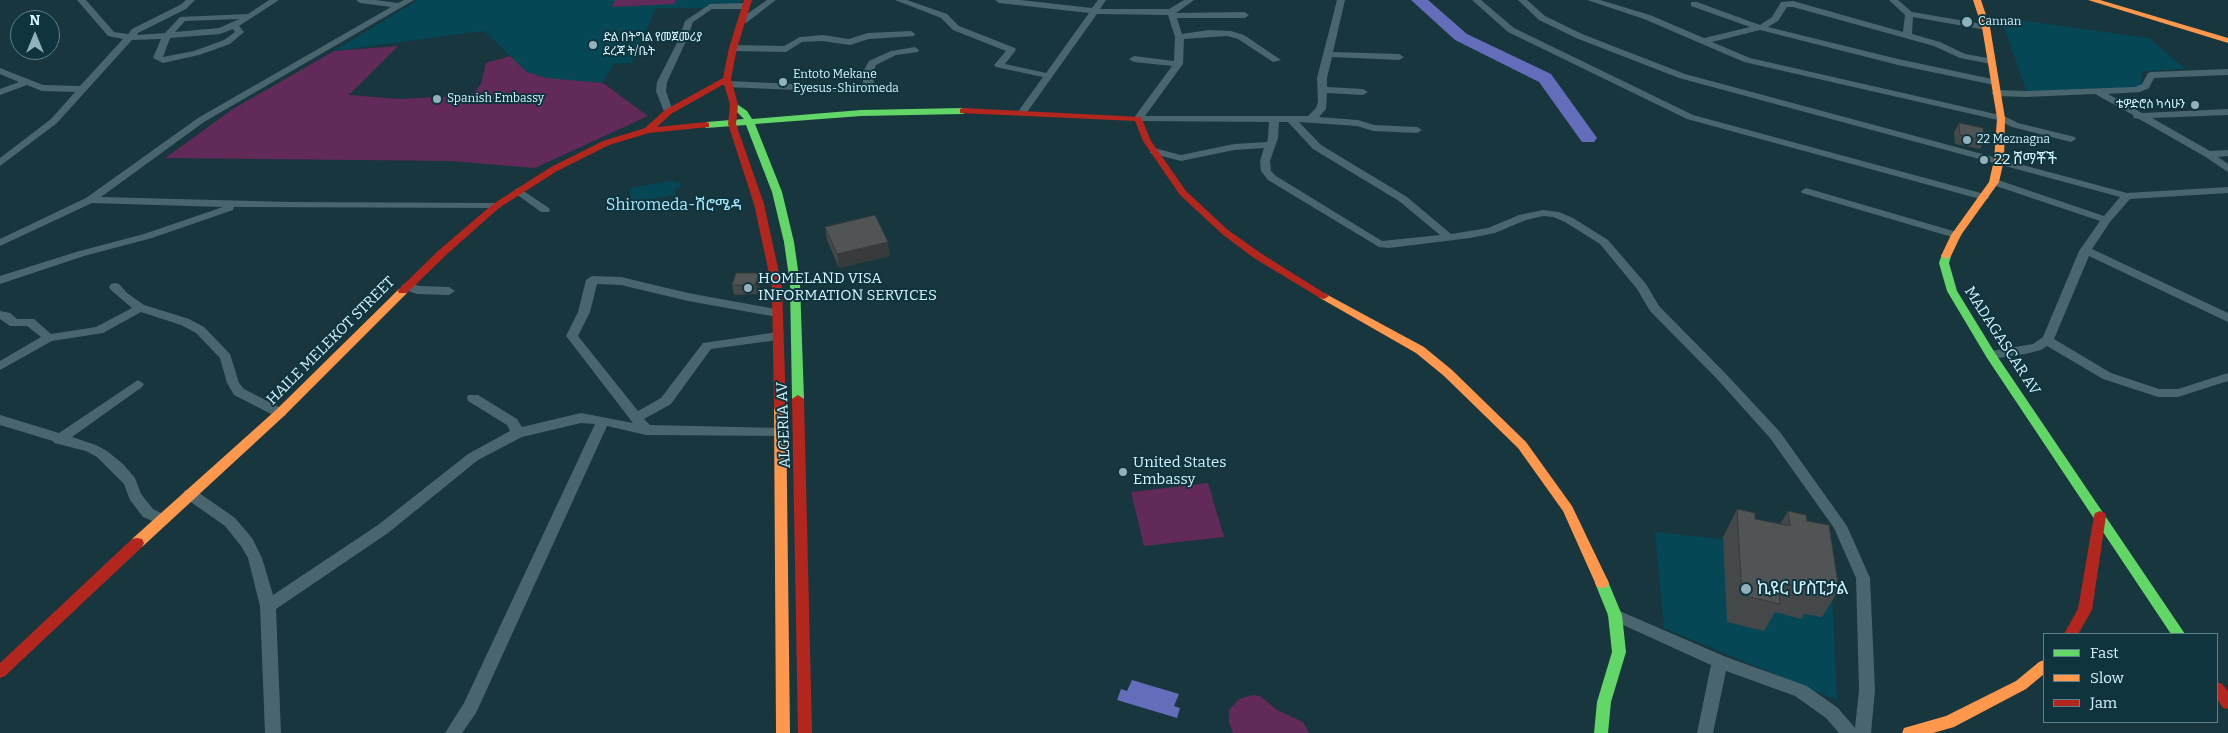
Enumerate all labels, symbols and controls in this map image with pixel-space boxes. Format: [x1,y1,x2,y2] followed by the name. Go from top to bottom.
[10,10,60,60] north arrow
[30,12,40,29] text: N
[1960,15,1974,29] marker: Cannan
[1978,15,2021,29] place label: Cannan
[603,31,702,59] place label: ድል በትግል የመጀመሪያ ደረጃ ት/ቤት
[587,39,599,51] marker: ድል በትግል የመጀመሪያ ደረጃ ት/ቤት
[793,68,899,96] place label: Entoto Mekane Eyesus-Shiromeda
[777,76,789,88] marker: Entoto Mekane Eyesus-Shiromeda
[447,92,544,106] place label: Spanish Embassy
[431,93,443,105] marker: Spanish Embassy
[2116,98,2185,112] place label: ቴዎድሮስ ካሳሁን
[2189,99,2201,111] marker: ቴዎድሮስ ካሳሁን
[1977,133,2050,147] place label: 22 Meznagna
[1961,134,1973,146] marker: 22 Meznagna
[1994,151,2057,169] place label: 22 ሸማቾች
[1978,154,1990,166] marker: 22 ሸማቾች
[606,196,742,216] district label: Shiromeda-ሽሮሜዳ
[758,270,937,305] place label: HOMELAND VISA INFORMATION SERVICES
[263,273,399,409] street label: HAILE MELEKOT STREET
[742,282,754,294] marker: HOMELAND VISA INFORMATION SERVICES
[1960,283,2044,399] street label: MADAGASCAR AV
[773,382,795,468] street label: ALGERIA AV
[1133,454,1226,489] place label: United States Embassy
[1117,466,1129,478] marker: United States Embassy
[1757,578,1848,600] place label: ኪዩር ሆስፒታል
[1739,582,1753,596] marker: ኪዩር ሆስፒታል
[2043,633,2218,723] legend
[2090,644,2119,662] text: Fast
[2090,669,2124,687] text: Slow
[2090,694,2117,712] text: Jam

